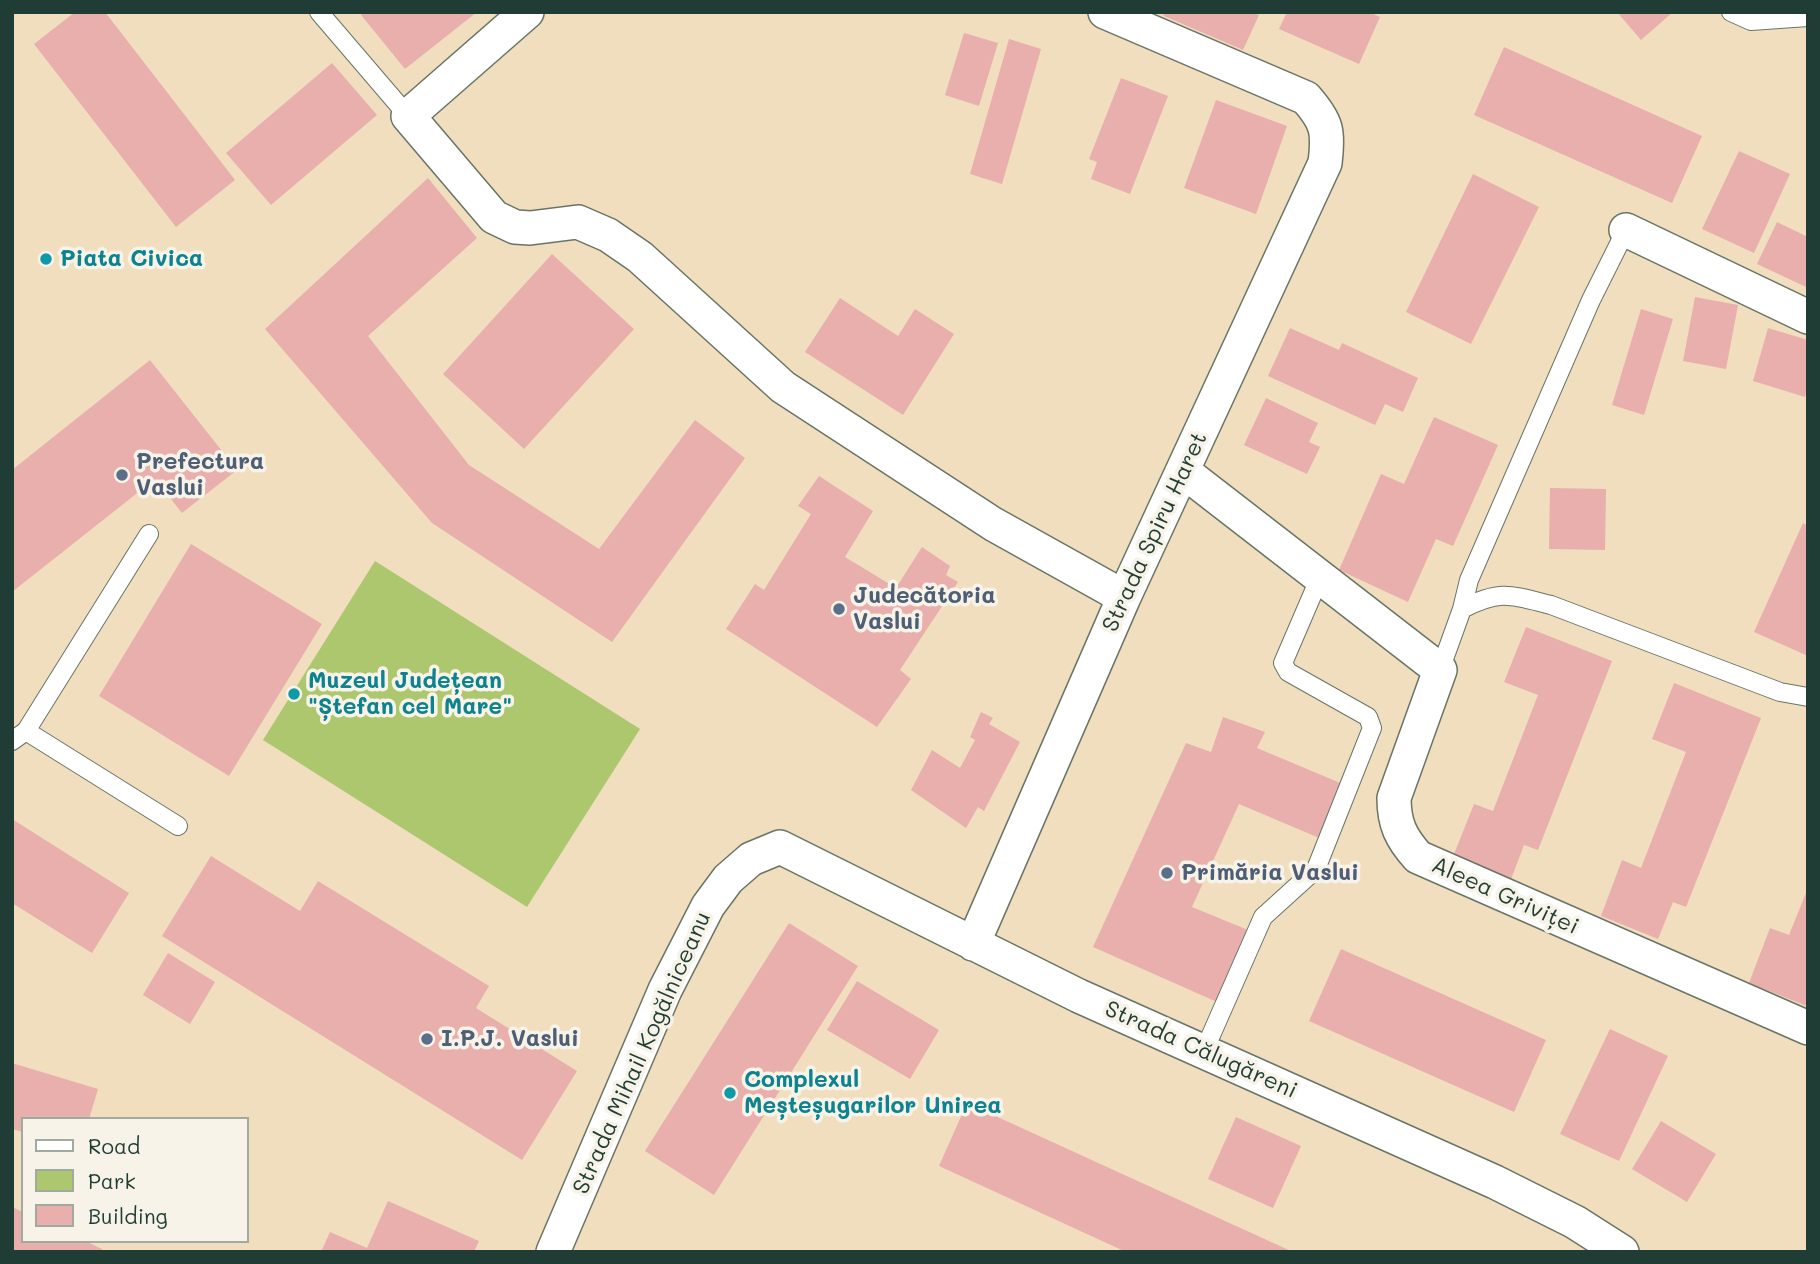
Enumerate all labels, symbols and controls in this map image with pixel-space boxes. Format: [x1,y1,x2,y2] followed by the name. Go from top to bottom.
[60,245,203,273] place label: Piata Civica
[38,251,54,267] marker: Piata Civica
[1097,428,1213,636] street label: Strada Spiru Haret
[136,448,264,502] place label: Prefectura Vaslui
[114,467,130,483] marker: Prefectura Vaslui
[853,582,996,636] place label: Judecătoria Vaslui
[831,601,847,617] marker: Judecătoria Vaslui
[308,667,512,721] place label: Muzeul Județean "Ștefan cel Mare"
[286,686,302,702] marker: Muzeul Județean "Ștefan cel Mare"
[1427,851,1583,941] street label: Aleea Griviței
[1181,859,1359,887] place label: Primăria Vaslui
[1159,865,1175,881] marker: Primăria Vaslui
[567,907,717,1199] street label: Strada Mihail Kogălniceanu
[1101,995,1301,1105] street label: Strada Călugăreni
[441,1025,579,1053] place label: I.P.J. Vaslui
[419,1031,435,1047] marker: I.P.J. Vaslui
[744,1066,1002,1120] place label: Complexul Meșteșugarilor Unirea
[722,1085,738,1101] marker: Complexul Meșteșugarilor Unirea
[21,1117,248,1243] legend
[88,1132,140,1159] text: Road
[88,1167,136,1194] text: Park
[88,1202,168,1229] text: Building

